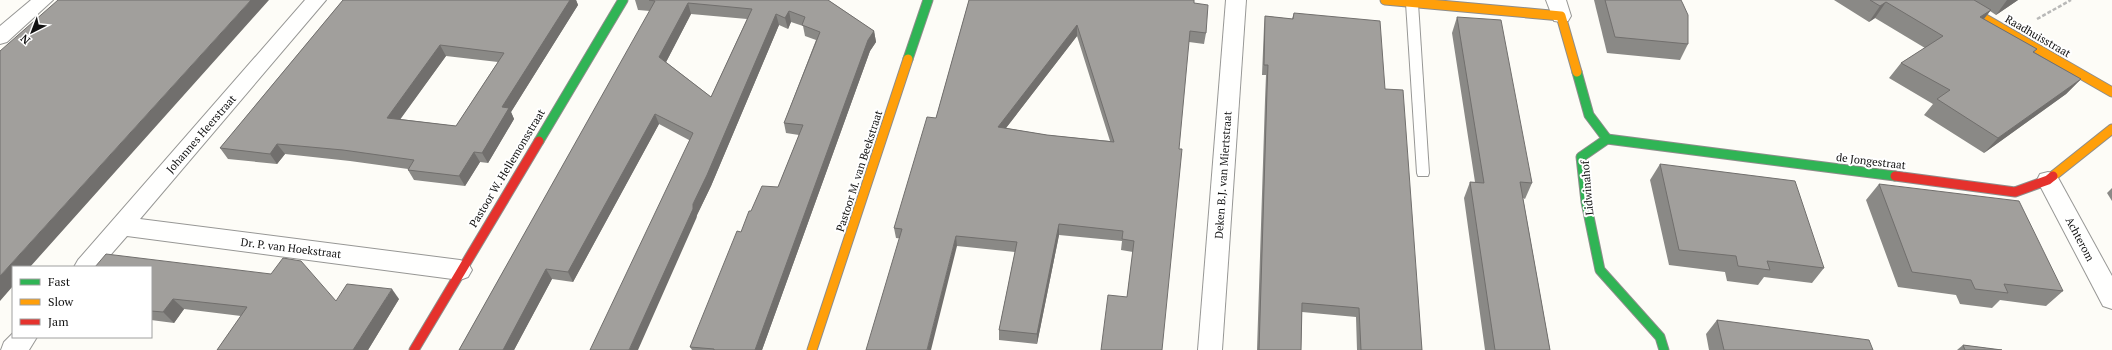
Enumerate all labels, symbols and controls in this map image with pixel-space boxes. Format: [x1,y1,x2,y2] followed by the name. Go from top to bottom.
[12,12,52,52] north arrow
[2003,12,2073,60] street label: Raadhuisstraat
[17,31,33,47] text: N
[163,92,239,176] street label: Johannes Heerstraat
[466,106,548,230] street label: Pastoor W. Hellemonsstraat
[833,108,885,234] street label: Pastoor M. van Beekstraat
[1212,111,1234,239] street label: Deken B.J. van Miertstraat
[1835,150,1907,172] street label: de Jongestraat
[1578,159,1596,216] street label: Lidwinahof
[2063,214,2098,264] street label: Achterom
[240,235,342,261] street label: Dr. P. van Hoekstraat
[12,266,152,338] legend
[48,274,71,289] text: Fast
[48,294,74,309] text: Slow
[48,314,69,329] text: Jam

